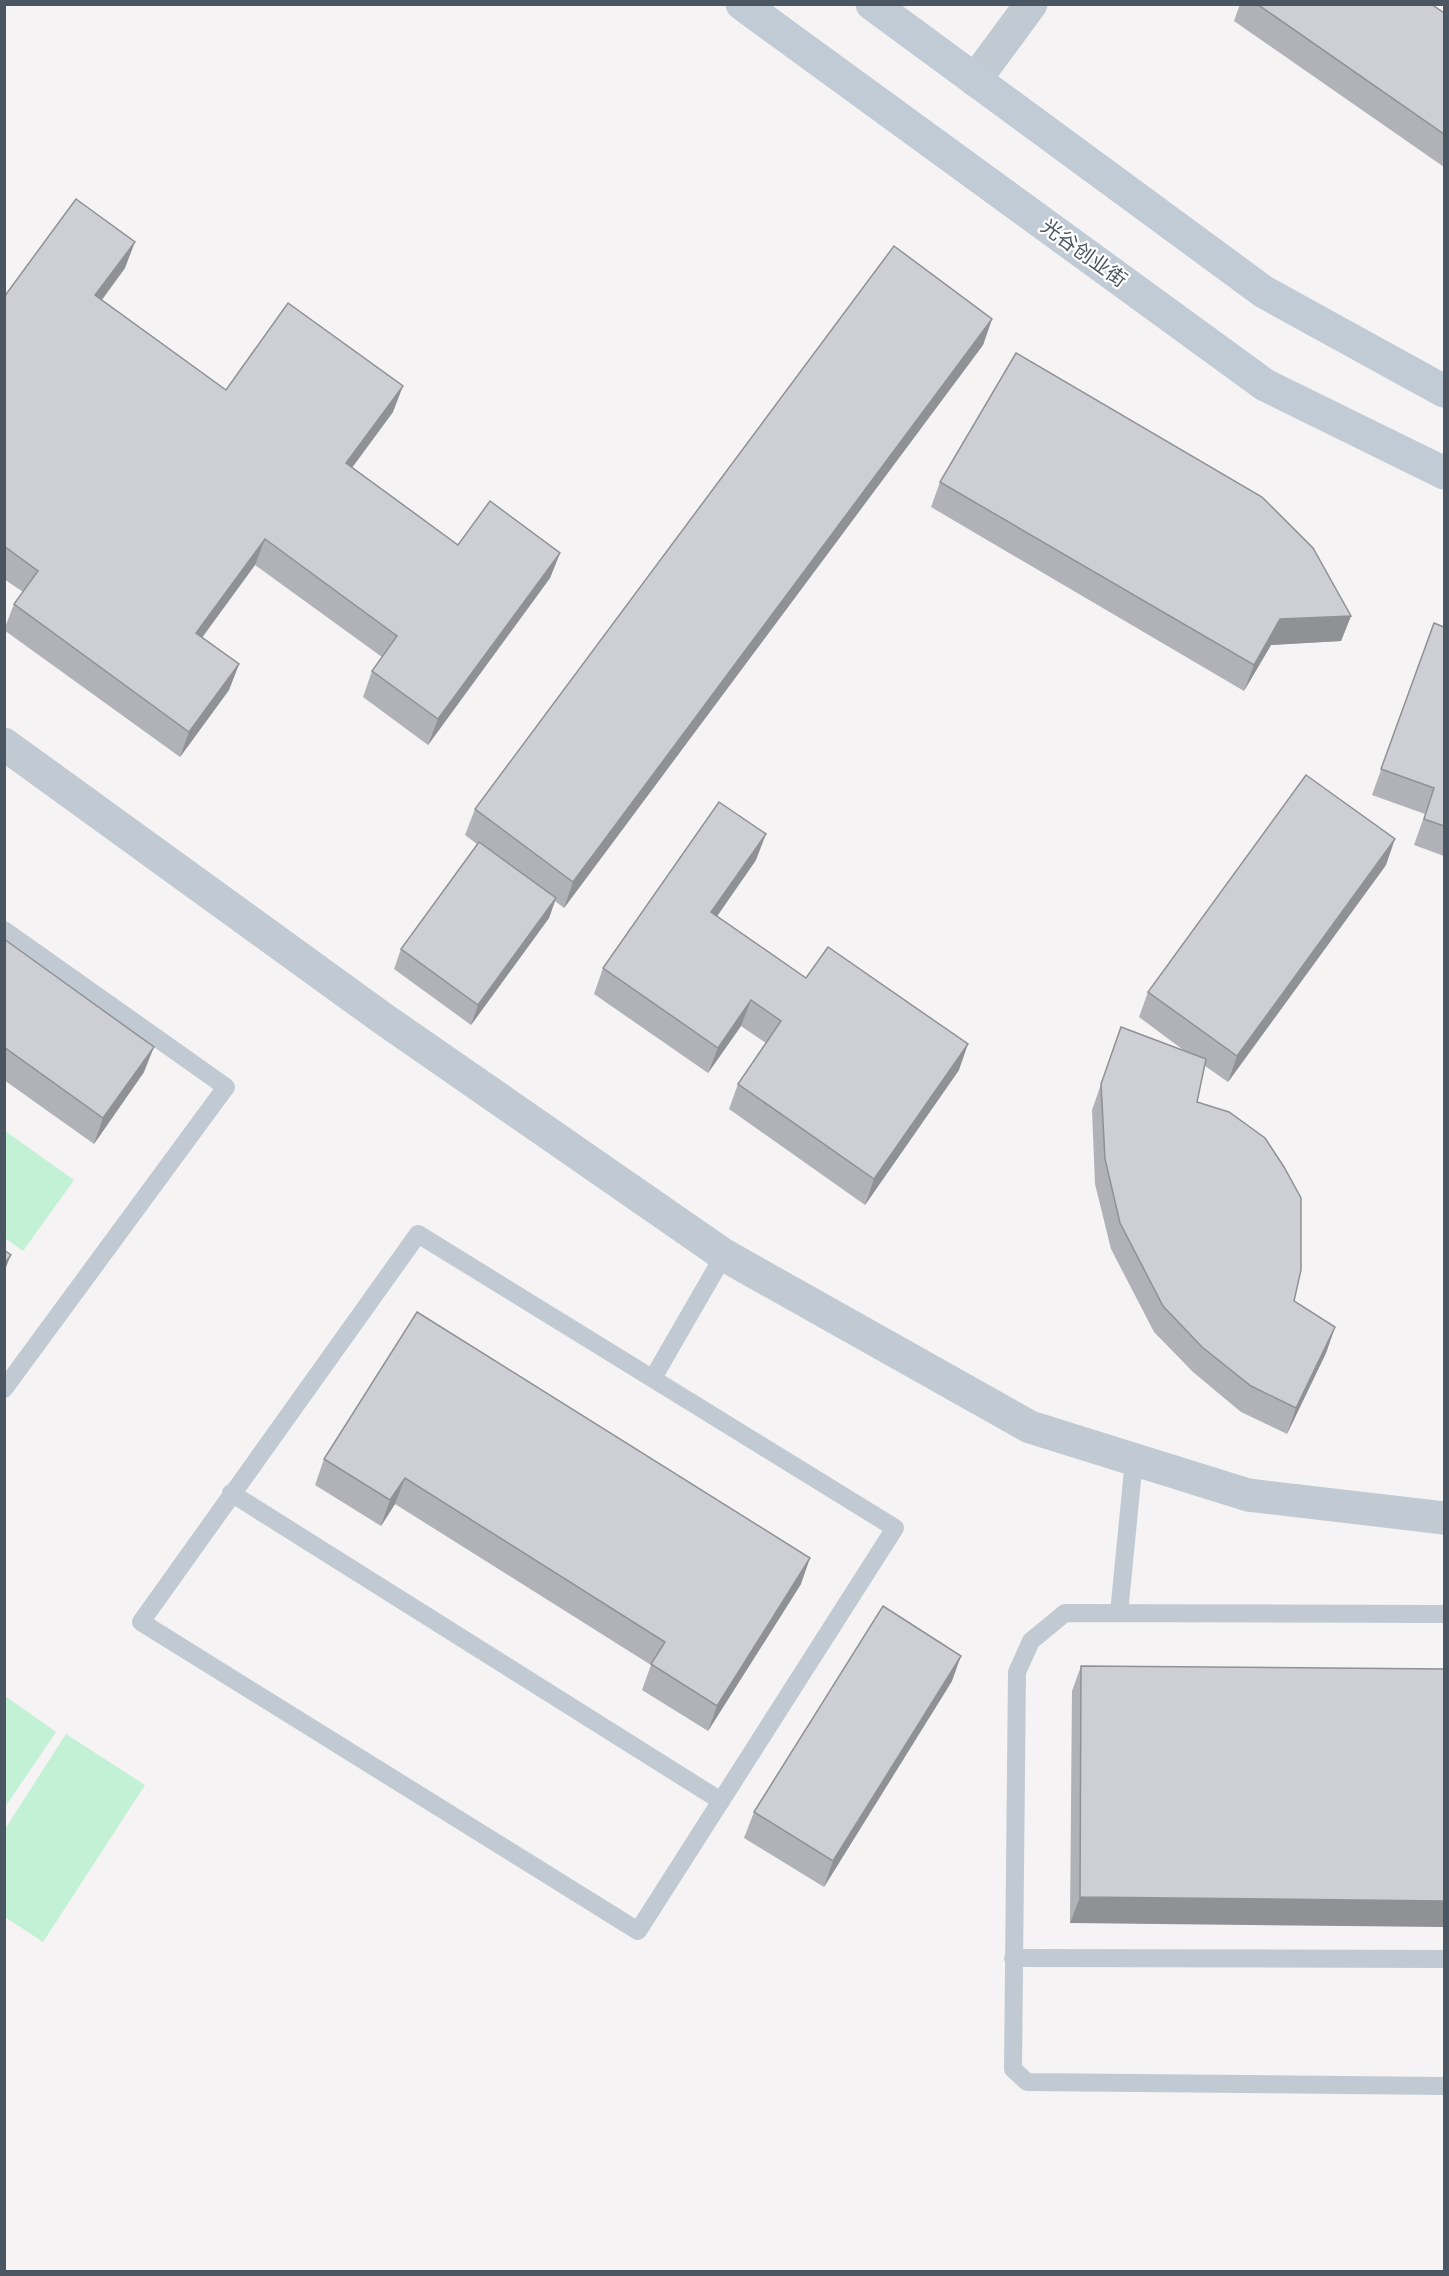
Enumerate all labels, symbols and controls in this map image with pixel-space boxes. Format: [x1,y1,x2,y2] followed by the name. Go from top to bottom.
[1035,213,1132,294] street label: 光谷创业街

